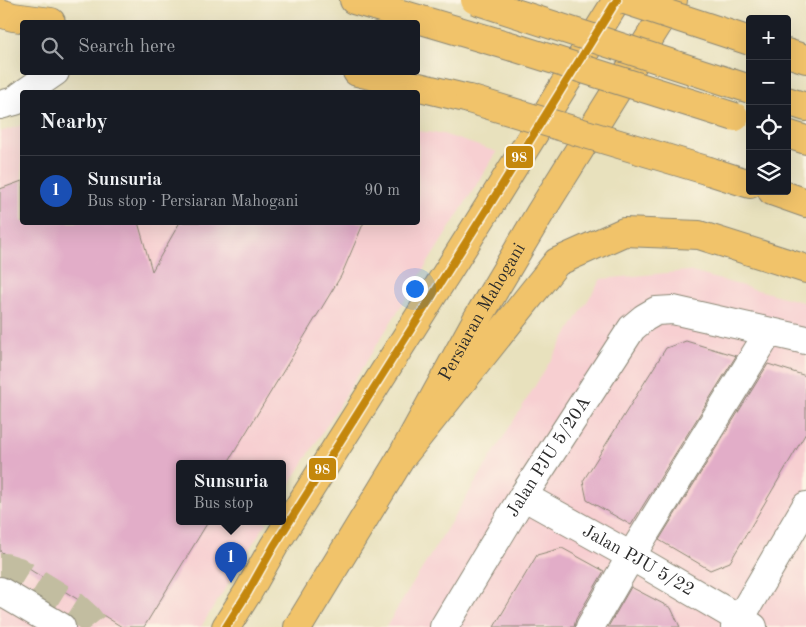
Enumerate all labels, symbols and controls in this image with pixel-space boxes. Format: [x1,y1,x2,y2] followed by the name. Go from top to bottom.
[746,15,791,195] map controls
[746,15,791,60] button: +
[20,20,420,75] search box
[38,34,66,62] icon: search
[78,38,175,57] text: Search here
[746,60,791,105] button: −
[746,105,791,150] button: locate
[40,112,108,133] text: Nearby
[505,145,534,169] line badge: 98
[746,150,791,195] button: layers
[511,151,527,165] text: 98
[87,171,162,190] text: Sunsuria
[51,183,61,199] text: 1
[364,183,400,199] text: 90 m
[87,194,298,210] text: Bus stop · Persiaran Mahogani
[436,240,529,384] street label: Persiaran Mahogani
[402,276,428,302] your location
[504,393,594,520] street label: Jalan PJU 5/20A
[308,457,337,481] line badge: 98
[176,460,286,525] popup
[314,463,330,477] text: 98
[194,473,268,492] text: Sunsuria
[194,496,253,512] text: Bus stop
[579,522,697,600] street label: Jalan PJU 5/22
[215,542,247,583] pin: 1

